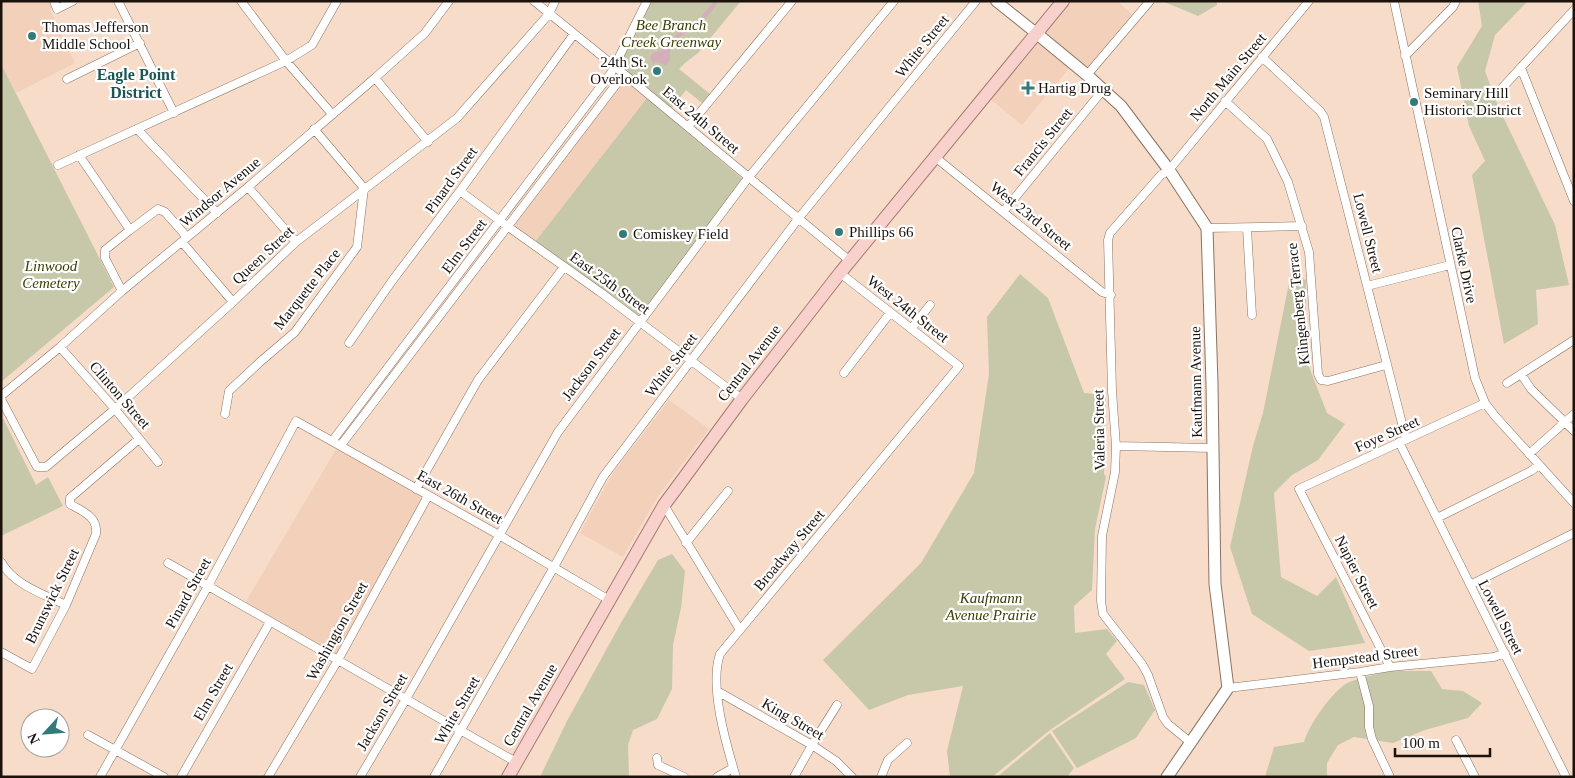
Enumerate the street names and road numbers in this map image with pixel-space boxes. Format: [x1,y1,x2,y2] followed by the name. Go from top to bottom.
[892,11,952,80] street label: White Street
[1187,29,1270,124] street label: North Main Street
[659,83,743,157] street label: East 24th Street
[1011,104,1076,179] street label: Francis Street
[422,143,481,216] street label: Pinard Street
[177,154,264,230] street label: Windsor Avenue
[987,178,1075,254] street label: West 23rd Street
[1350,192,1386,275] street label: Lowell Street
[438,215,490,276] street label: Elm Street
[229,222,298,287] street label: Queen Street
[1448,225,1480,305] street label: Clarke Drive
[1284,242,1312,366] street label: Klingenberg Terrace
[271,245,344,332] street label: Marquette Place
[567,249,654,318] street label: East 25th Street
[864,272,952,346] street label: West 24th Street
[714,321,784,404] street label: Central Avenue
[559,324,624,403] street label: Jackson Street
[1187,326,1205,438] street label: Kaufmann Avenue
[642,329,701,400] street label: White Street
[86,358,154,432] street label: Clinton Street
[1090,388,1108,471] street label: Valeria Street
[1352,412,1422,455] street label: Foye Street
[415,467,506,527] street label: East 26th Street
[751,506,828,594] street label: Broadway Street
[1332,533,1383,612] street label: Napier Street
[22,545,82,646] street label: Brunswick Street
[162,554,214,631] street label: Pinard Street
[1475,577,1527,658] street label: Lowell Street
[303,578,371,683] street label: Washington Street
[1311,642,1420,671] street label: Hempstead Street
[190,660,236,724] street label: Elm Street
[500,661,560,749] street label: Central Avenue
[354,670,411,753] street label: Jackson Street
[431,673,483,747] street label: White Street
[759,695,827,744] street label: King Street

